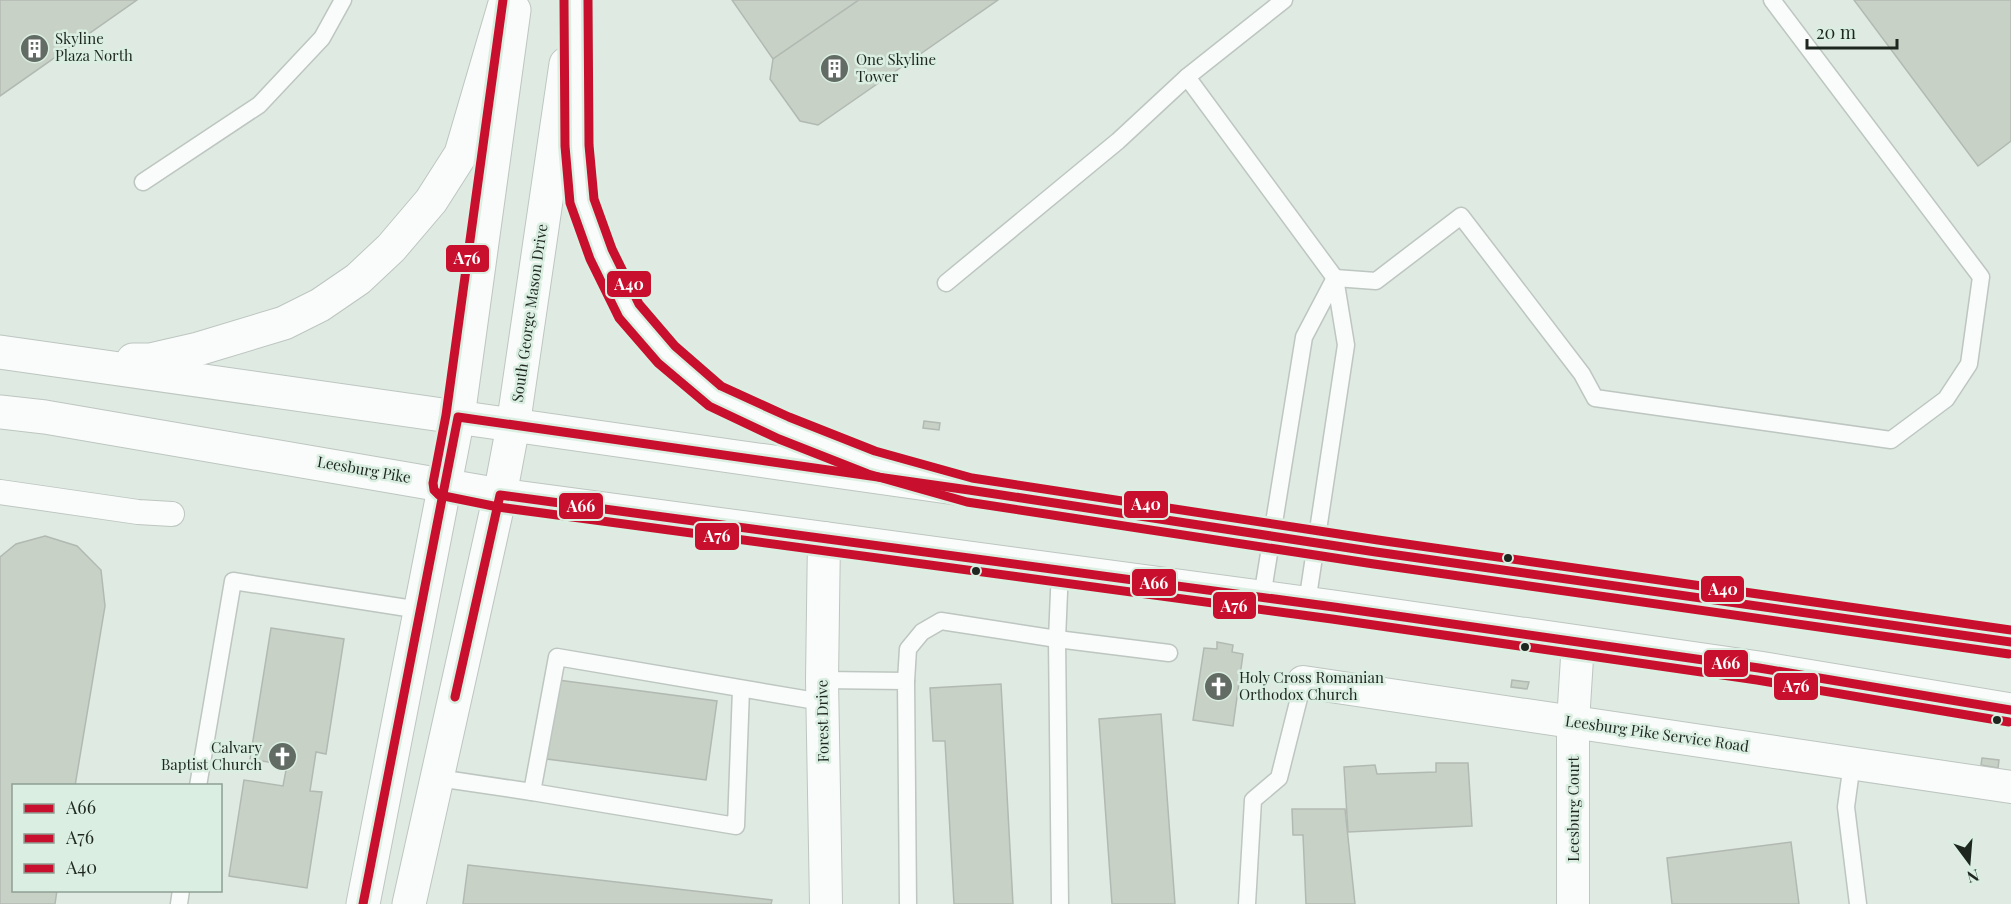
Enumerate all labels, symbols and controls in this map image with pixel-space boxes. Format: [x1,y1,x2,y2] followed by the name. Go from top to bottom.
[1807,12,1897,50] scale bar
[1816,20,1856,44] text: 20 m
[55,28,133,65] place label: Skyline Plaza North
[18,32,50,64] building icon: Skyline Plaza North
[856,49,936,86] place label: One Skyline Tower
[819,53,851,85] building icon: One Skyline Tower
[507,222,551,403] street label: South George Mason Drive
[445,244,490,273] line badge: A76
[453,247,480,268] text: A76
[606,270,652,298] line badge: A40
[613,273,644,294] text: A40
[316,451,413,487] street label: Leesburg Pike
[1123,490,1169,519] line badge: A40
[558,492,604,520] line badge: A66
[1130,493,1161,514] text: A40
[566,495,595,516] text: A66
[694,522,740,551] line badge: A76
[703,525,730,546] text: A76
[1502,552,1514,564] unlabelled marker
[970,565,982,577] unlabelled marker
[1131,568,1177,597] line badge: A66
[1139,572,1168,593] text: A66
[1700,575,1745,603] line badge: A40
[1707,578,1738,599] text: A40
[1212,591,1257,620] line badge: A76
[1220,595,1247,616] text: A76
[1519,641,1531,653] unlabelled marker
[1703,649,1749,678] line badge: A66
[1711,652,1740,673] text: A66
[1239,667,1384,704] place label: Holy Cross Romanian Orthodox Church
[1202,671,1234,703] church icon: Holy Cross Romanian Orthodox Church
[1773,672,1819,701] line badge: A76
[1782,675,1809,696] text: A76
[811,680,833,762] street label: Forest Drive
[1564,710,1751,756] street label: Leesburg Pike Service Road
[1991,714,2003,726] unlabelled marker
[161,737,262,774] place label: Calvary Baptist Church
[267,741,299,773] church icon: Calvary Baptist Church
[1563,756,1583,862] street label: Leesburg Court
[12,784,222,892] legend
[65,795,96,819] text: A66
[65,825,94,849] text: A76
[1939,832,1999,892] north arrow
[65,855,97,879] text: A40
[1964,865,1982,889] text: N

